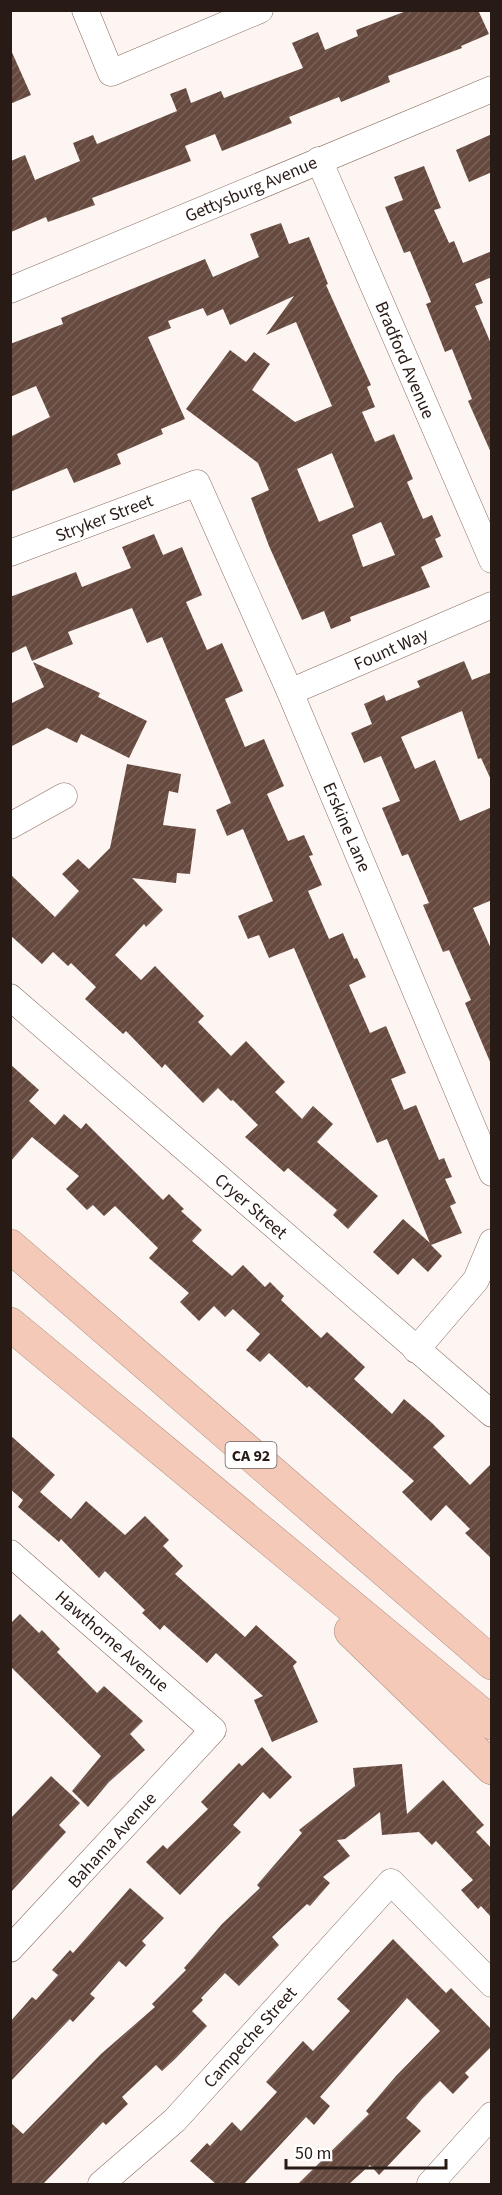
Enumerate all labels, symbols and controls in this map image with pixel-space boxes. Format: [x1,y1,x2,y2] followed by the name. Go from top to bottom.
[181,150,321,229] street label: Gettysburg Avenue
[369,298,441,423] street label: Bradford Avenue
[52,488,157,549] street label: Stryker Street
[350,622,433,677] street label: Fount Way
[316,778,377,876] street label: Erskine Lane
[209,1168,293,1245] street label: Cryer Street
[226,1442,276,1468] road number: CA 92
[49,1585,174,1698] street label: Hawthorne Avenue
[62,1787,162,1894] street label: Bahama Avenue
[198,1981,303,2094] street label: Campeche Street
[286,2132,446,2170] scale bar
[295,2141,331,2166] text: 50 m

